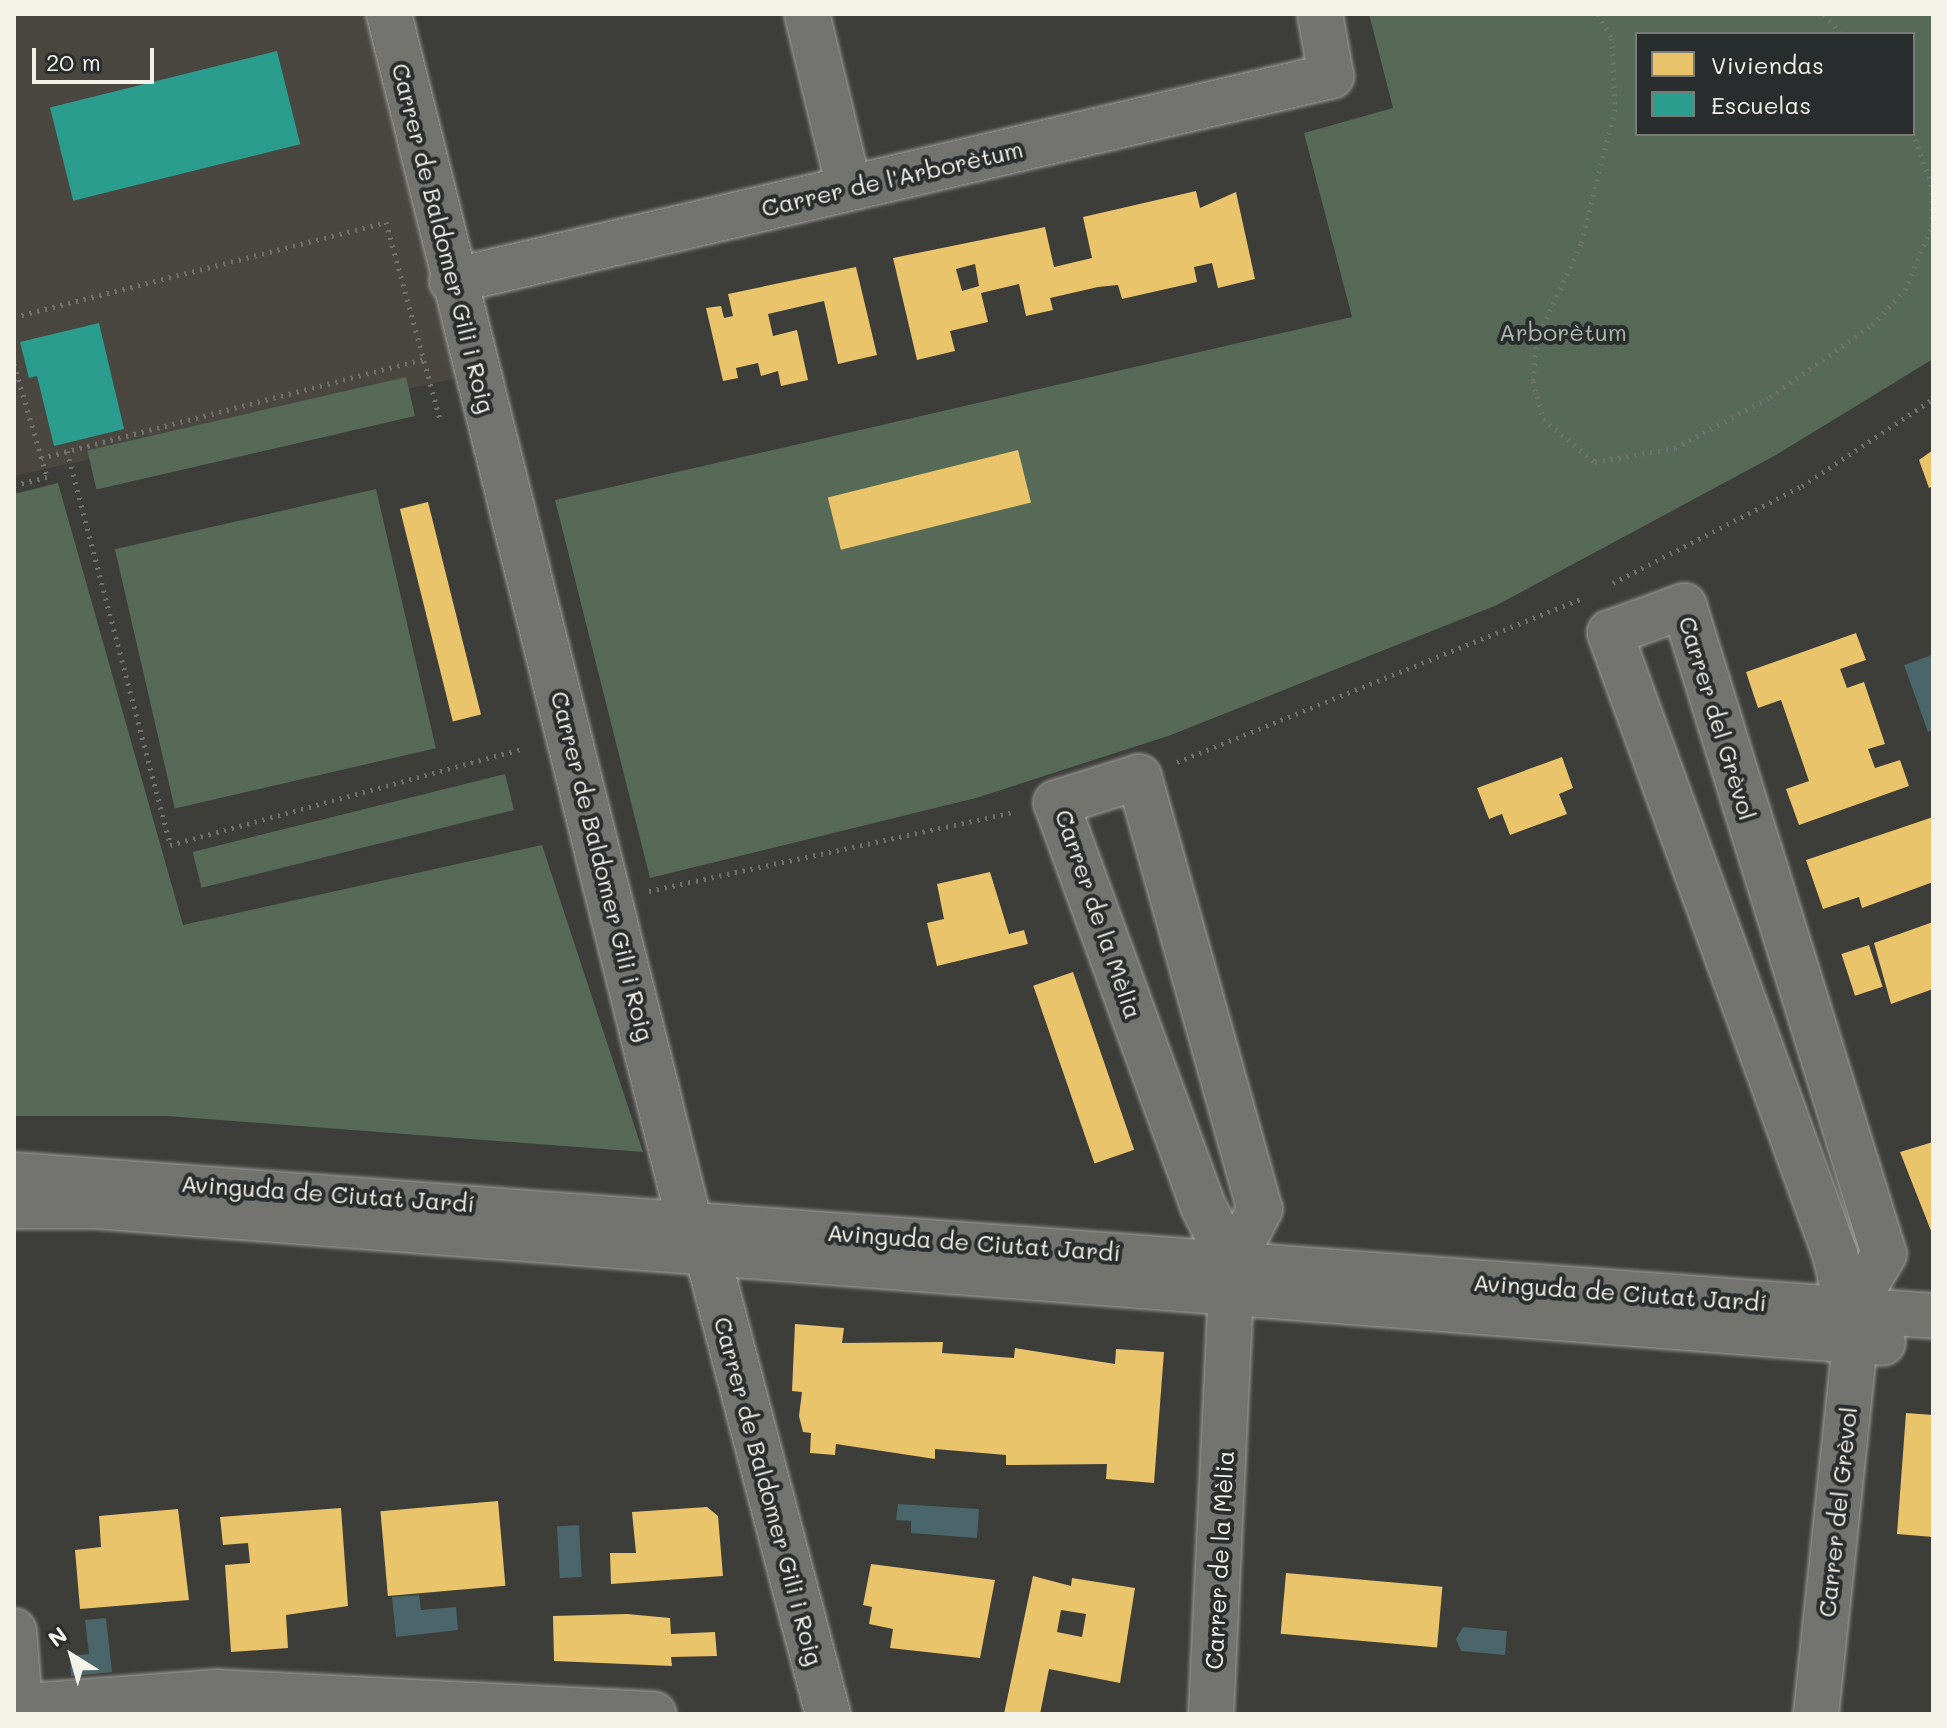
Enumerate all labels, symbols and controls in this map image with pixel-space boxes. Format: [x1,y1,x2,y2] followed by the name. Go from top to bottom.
[36,32,158,82] scale bar
[1635,32,1915,136] legend
[46,46,101,77] text: 20 m
[1711,49,1824,80] text: Viviendas
[387,60,501,416] street label: Carrer de Baldomer Gili i Roig
[1711,89,1811,120] text: Escuelas
[758,134,1026,222] street label: Carrer de l'Arborètum
[1499,318,1627,346] park label: Arborètum
[1673,613,1763,823] street label: Carrer del Grèvol
[546,688,660,1044] street label: Carrer de Baldomer Gili i Roig
[1050,806,1148,1022] street label: Carrer de la Mèlia
[180,1168,476,1218] street label: Avinguda de Ciutat Jardí
[826,1217,1122,1267] street label: Avinguda de Ciutat Jardí
[1472,1267,1768,1317] street label: Avinguda de Ciutat Jardí
[709,1314,829,1668] street label: Carrer de Baldomer Gili i Roig
[1812,1405,1862,1619] street label: Carrer del Grèvol
[1199,1450,1239,1670] street label: Carrer de la Mèlia
[32,1616,112,1696] north arrow
[42,1620,73,1653] text: N

